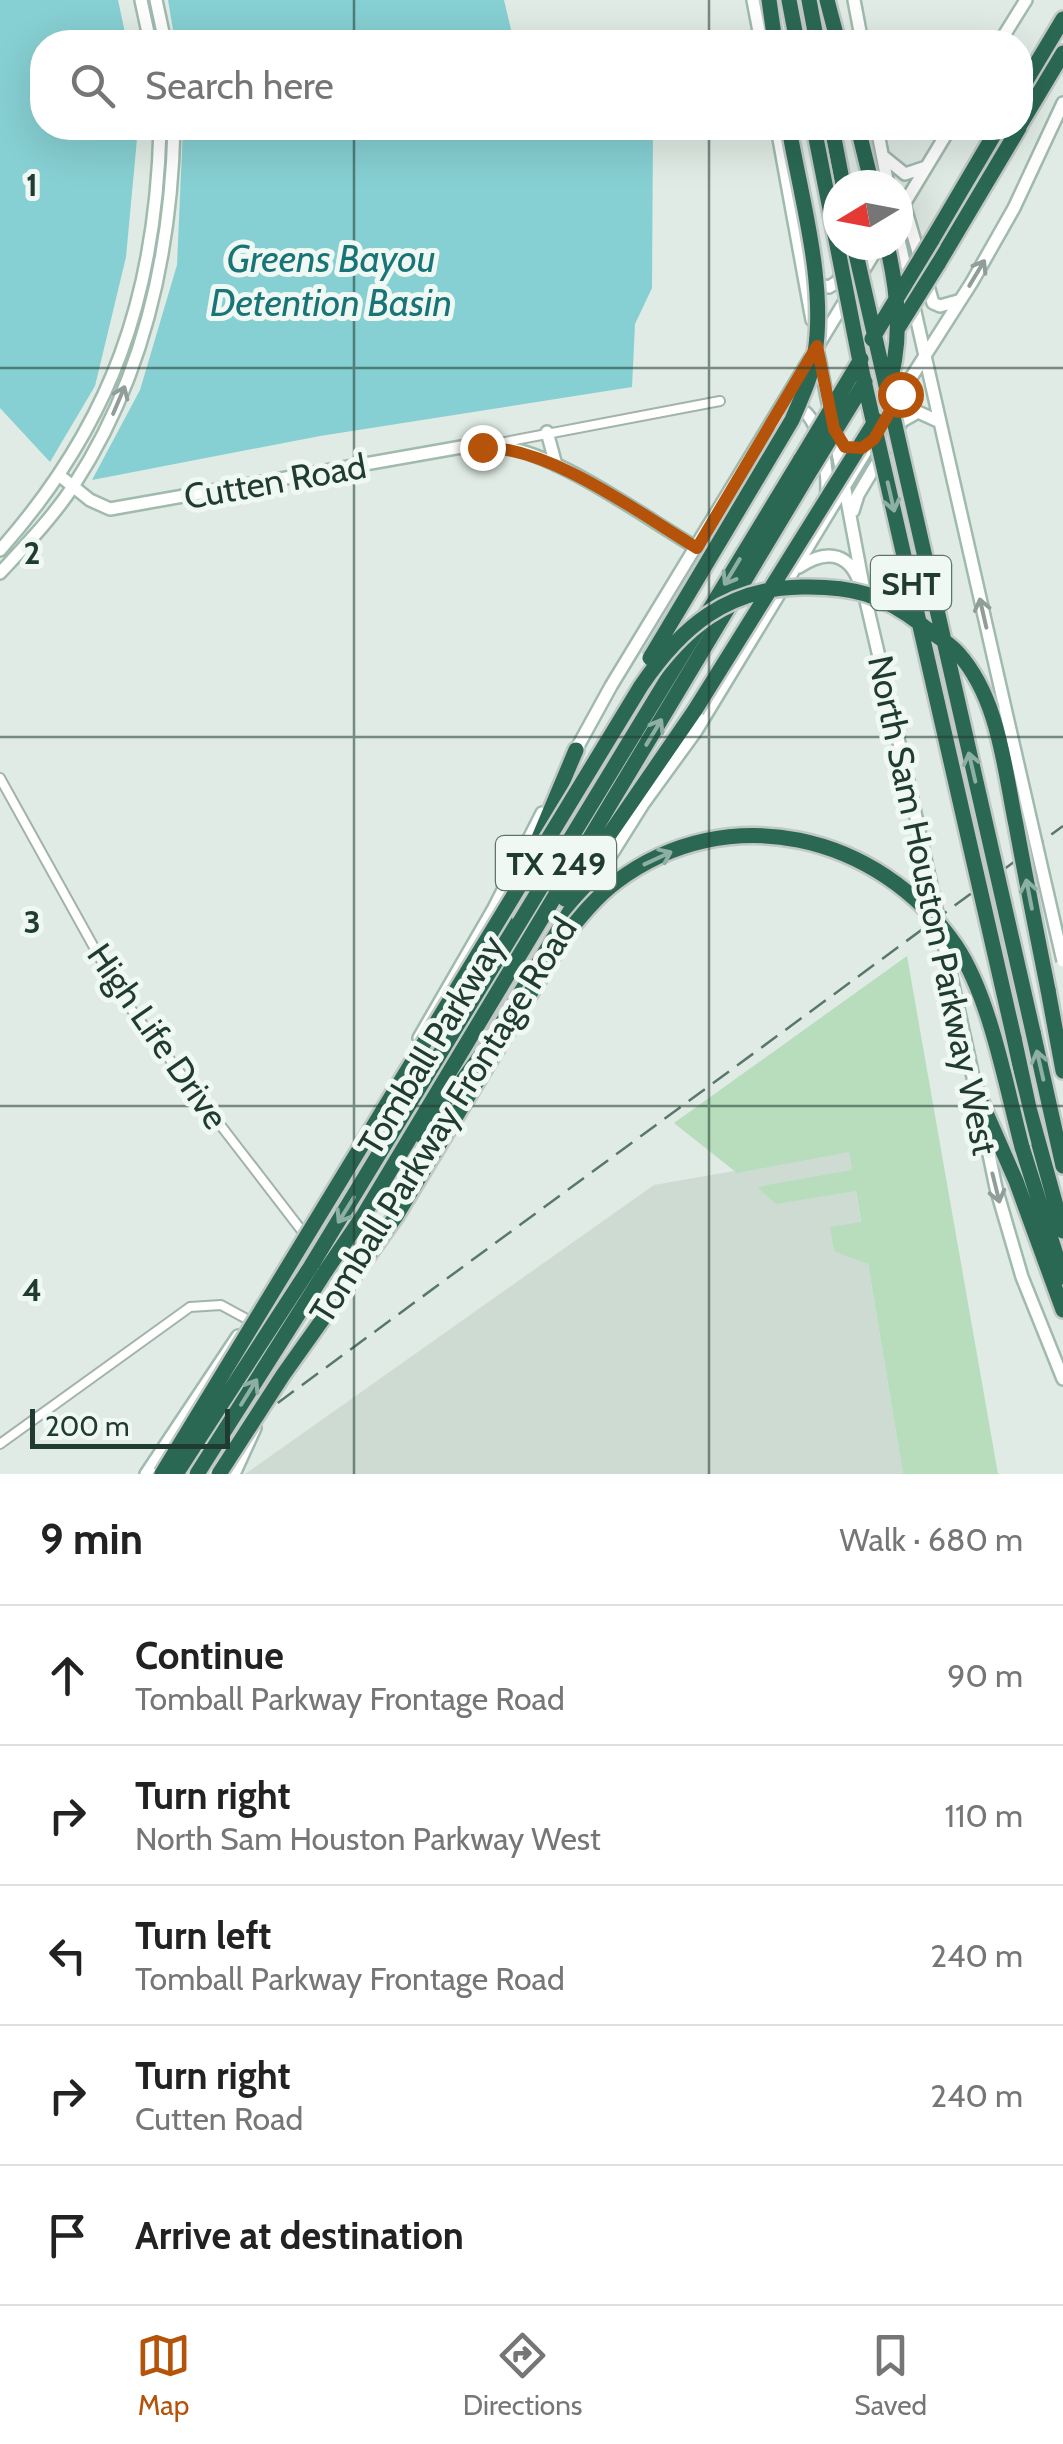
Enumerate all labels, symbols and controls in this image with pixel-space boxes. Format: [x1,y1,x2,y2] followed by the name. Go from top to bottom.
[30,30,1033,140] search box
[65,58,120,113] icon: search
[145,62,334,109] text: Search here
[26,165,38,204] text: 1
[823,170,913,260] north arrow
[210,235,452,326] water label: Greens Bayou Detention Basin
[967,259,987,288] one-way arrow
[878,372,924,418] route start
[111,385,129,416] one-way arrow
[460,425,506,471] route end
[181,444,369,518] street label: Cutten Road
[883,480,901,512] one-way arrow
[24,533,40,572] text: 2
[871,556,951,610] road number: SHT
[722,557,742,586] one-way arrow
[973,598,992,630] one-way arrow
[859,651,1007,1159] street label: North Sam Houston Parkway West
[644,718,664,747] one-way arrow
[962,752,980,784] one-way arrow
[496,836,616,890] road number: TX 249
[642,848,672,867] one-way arrow
[1019,879,1038,911] one-way arrow
[23,902,41,941] text: 3
[300,909,586,1331] street label: Tomball Parkway Frontage Road
[349,927,514,1163] street label: Tomball Parkway
[78,935,238,1137] street label: High Life Drive
[1030,1050,1048,1082] one-way arrow
[988,1172,1007,1203] one-way arrow
[336,1195,357,1224] one-way arrow
[22,1270,42,1309] text: 4
[239,1378,260,1406] one-way arrow
[30,1404,230,1448] scale bar
[45,1409,130,1443] text: 200 m
[40,1513,143,1565] text: 9 min
[840,1520,1023,1559] text: Walk · 680 m
[135,1632,284,1679] text: Continue
[40,1648,95,1703] icon: ahead
[947,1656,1023,1695] text: 90 m
[135,1679,565,1718] text: Tomball Parkway Frontage Road
[135,1772,291,1819] text: Turn right
[40,1788,95,1843] icon: right
[945,1796,1023,1835] text: 110 m
[135,1819,601,1858] text: North Sam Houston Parkway West
[135,1912,271,1959] text: Turn left
[40,1928,95,1983] icon: left
[930,1936,1023,1975] text: 240 m
[135,1959,565,1998] text: Tomball Parkway Frontage Road
[135,2052,291,2099] text: Turn right
[40,2068,95,2123] icon: right
[930,2076,1023,2115] text: 240 m
[135,2099,303,2138] text: Cutten Road
[40,2208,95,2263] icon: arrive
[135,2212,464,2259] text: Arrive at destination
[136,2328,191,2422] tab: Map
[463,2328,582,2422] tab: Directions
[854,2328,927,2422] tab: Saved

